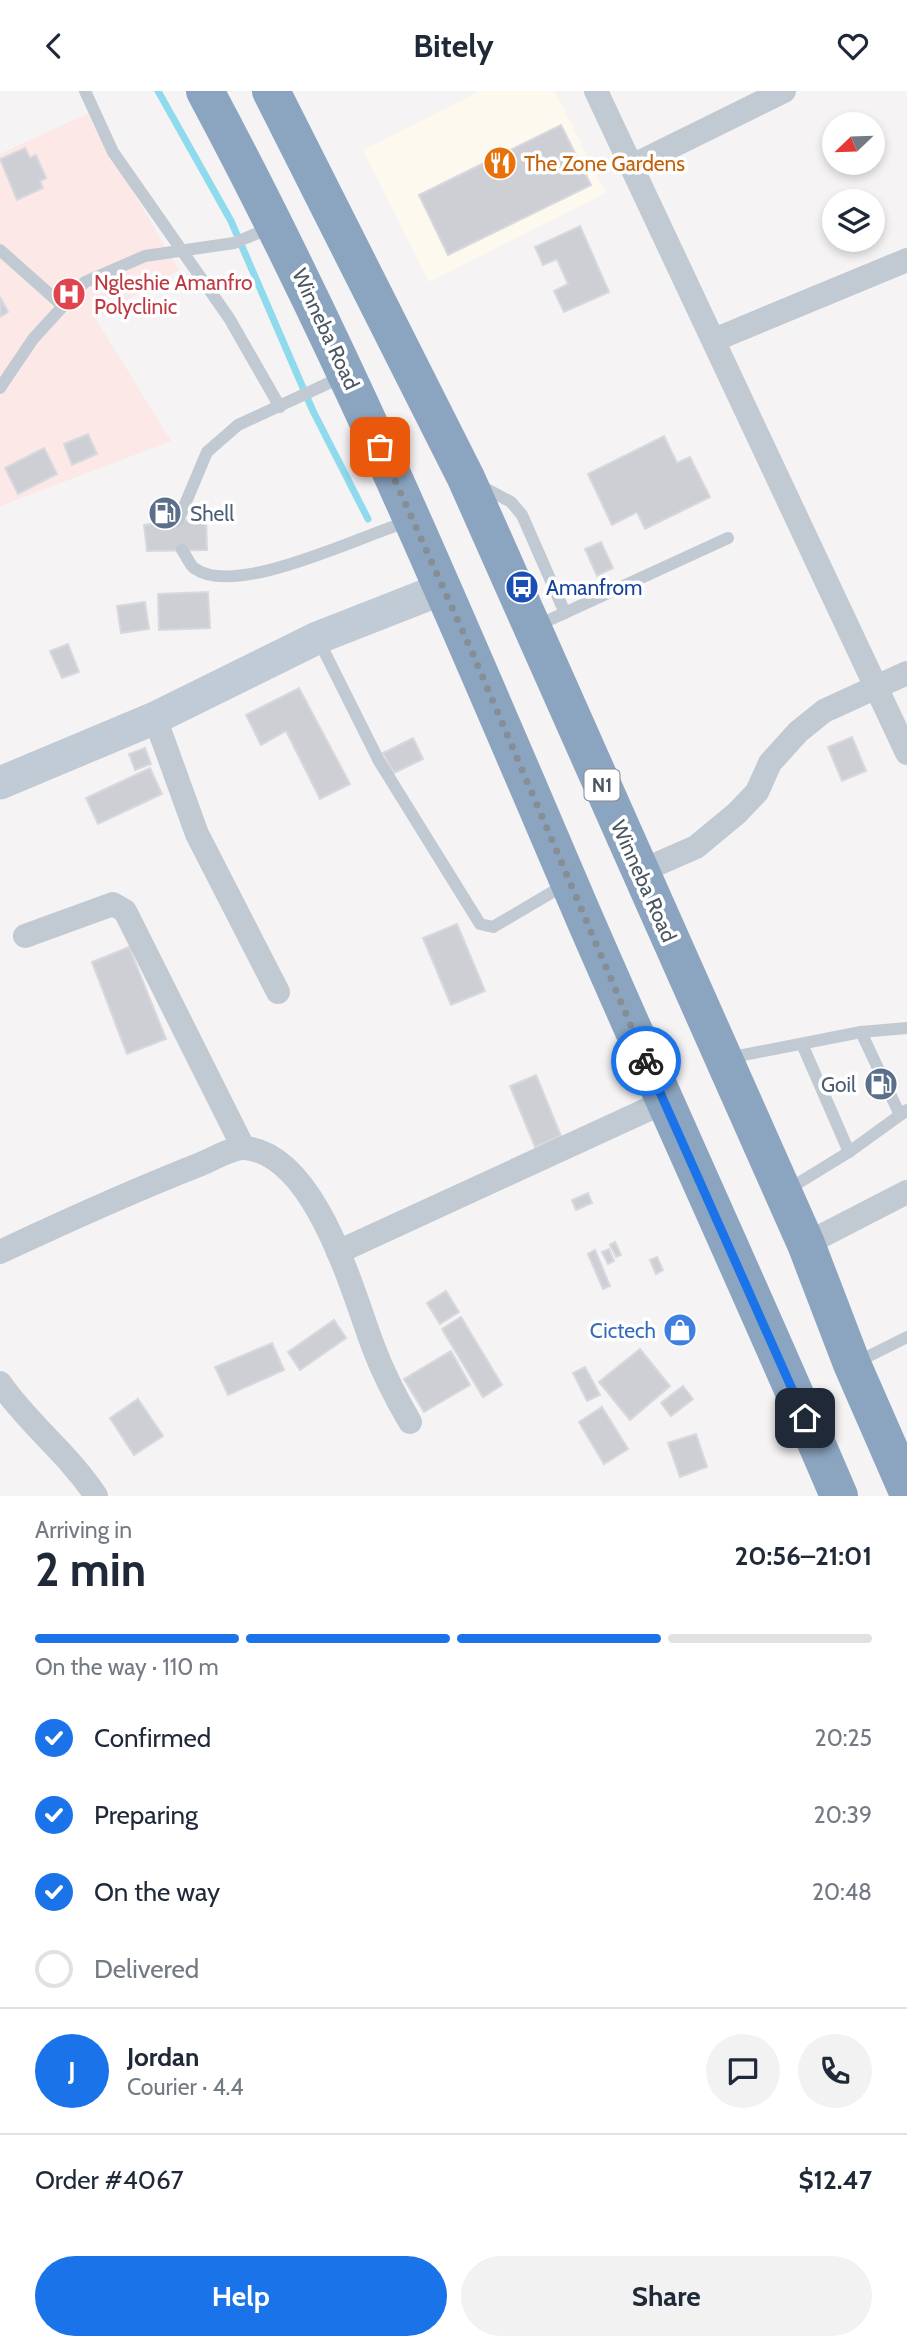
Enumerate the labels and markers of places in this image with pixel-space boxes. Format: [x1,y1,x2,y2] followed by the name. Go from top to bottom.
[481,144,519,182] restaurant icon: The Zone Gardens
[524,151,685,176] place label: The Zone Gardens
[94,270,252,319] place label: Ngleshie Amanfro Polyclinic
[50,275,88,313] hospital icon: Ngleshie Amanfro Polyclinic
[350,417,410,477] pin
[146,494,184,532] fuel station icon: Shell
[190,501,234,526] place label: Shell
[503,568,541,606] bus stop icon: Amanfrom
[546,575,642,600] place label: Amanfrom
[862,1065,900,1103] fuel station icon: Goil
[821,1072,856,1097] place label: Goil
[661,1311,699,1349] shop icon: Cictech
[590,1318,656,1343] place label: Cictech
[775,1388,835,1448] pin

